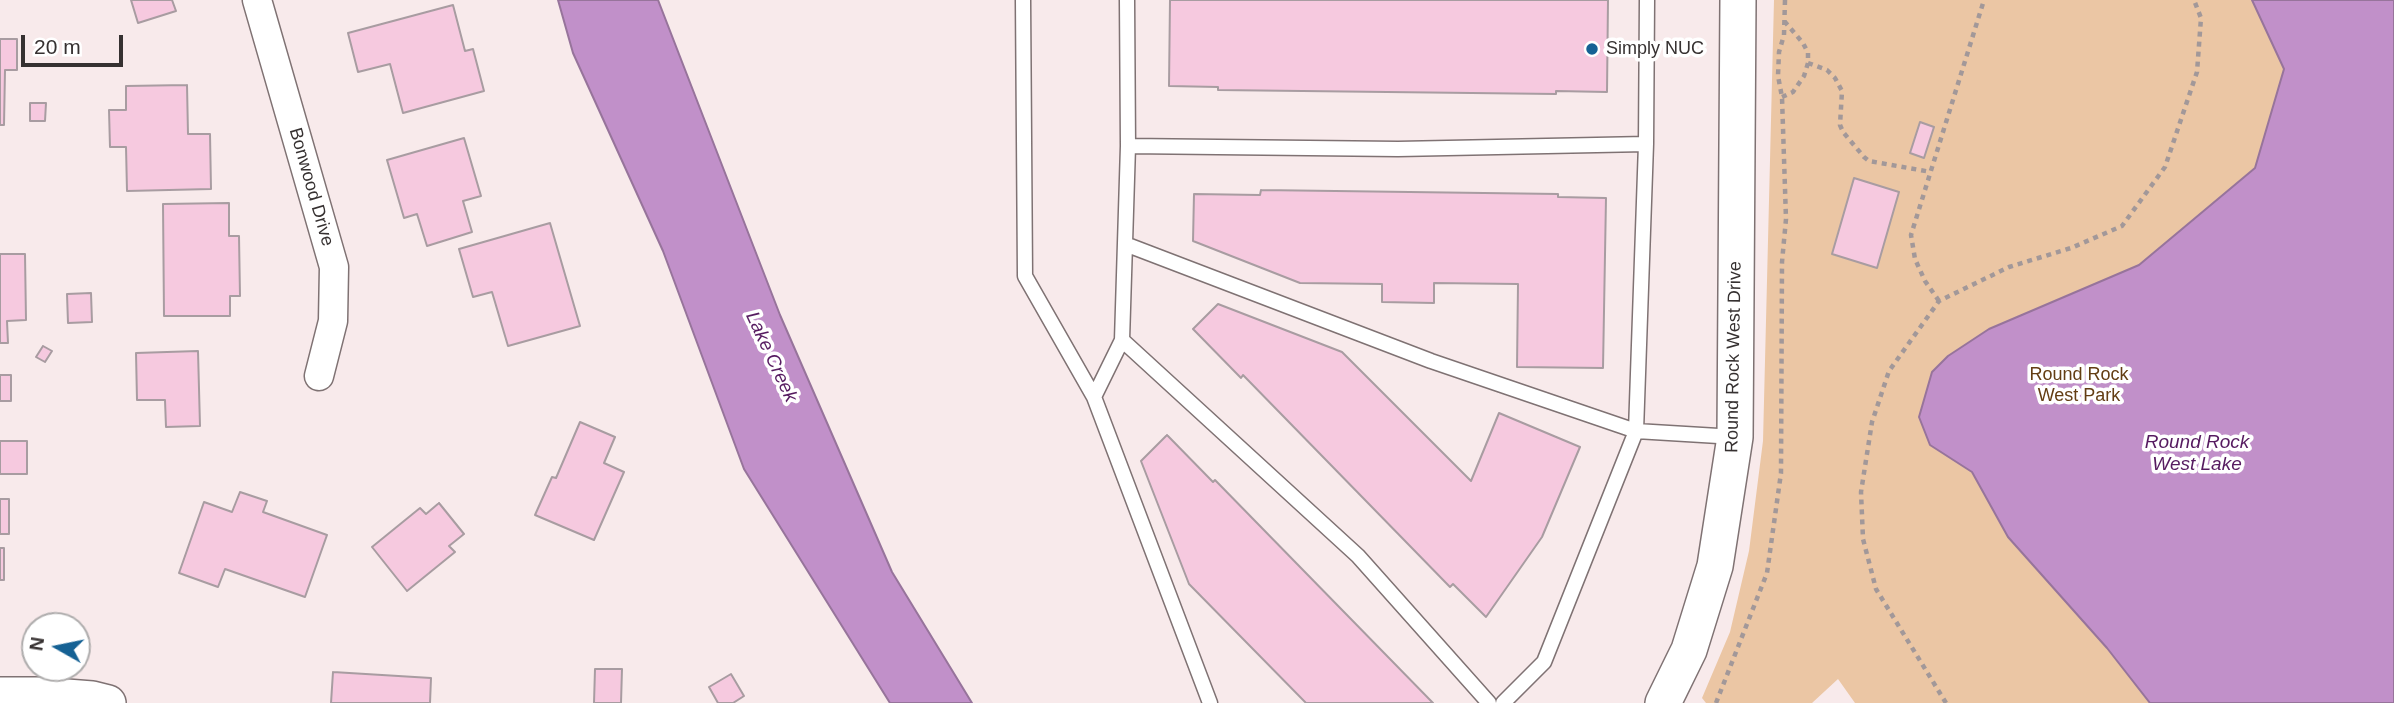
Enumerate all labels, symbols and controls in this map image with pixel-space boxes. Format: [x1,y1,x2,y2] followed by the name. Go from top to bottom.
[24,21,126,65] scale bar
[34,35,81,58] text: 20 m
[1606,38,1704,60] place label: Simply NUC
[1584,41,1600,57] marker: Simply NUC
[284,125,338,249] street label: Bonwood Drive
[1722,261,1746,453] street label: Round Rock West Drive
[740,308,802,406] water label: Lake Creek
[2029,364,2129,406] park label: Round Rock West Park
[2145,432,2249,476] water label: Round Rock West Lake
[21,612,91,682] north arrow
[25,636,48,652] text: N

